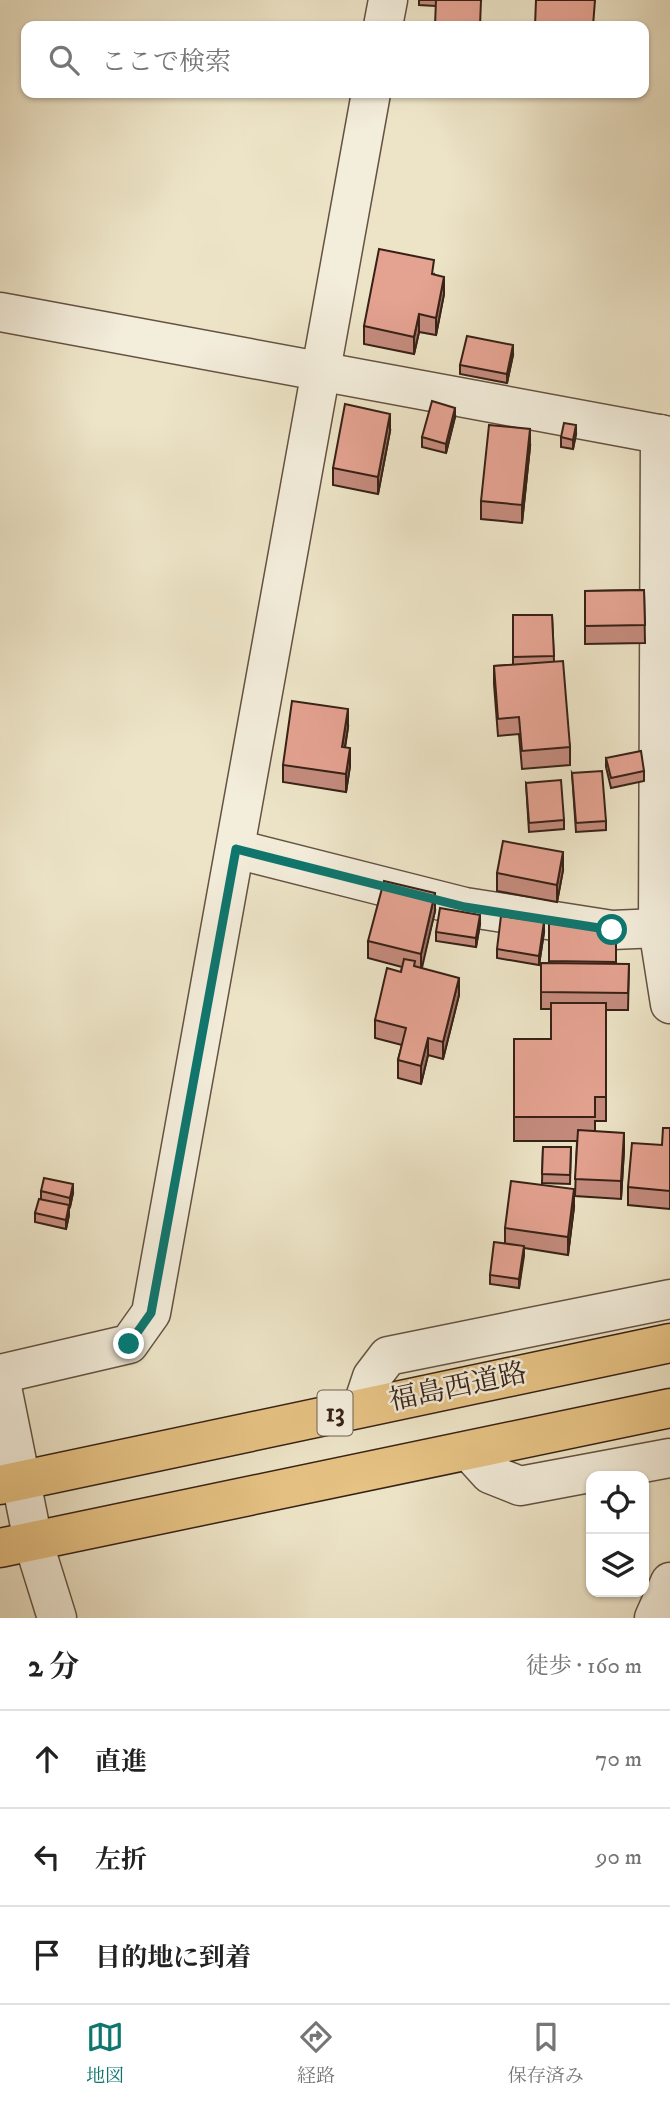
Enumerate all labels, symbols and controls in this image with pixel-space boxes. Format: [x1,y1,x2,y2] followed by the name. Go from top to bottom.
[21,21,649,98] search box
[45,41,83,79] icon: search
[101,46,231,79] text: ここで検索
[596,914,627,945] route start
[113,1328,144,1359] route end
[386,1355,530,1419] street label: 福島西道路
[318,1390,352,1436] road number: 13
[586,1471,649,1597] map controls
[586,1471,649,1534] button: locate
[586,1534,649,1597] button: layers
[28,1649,79,1686] text: 2 分
[526,1652,642,1681] text: 徒歩 · 160 m
[28,1740,66,1778] icon: ahead
[595,1745,642,1774] text: 70 m
[95,1746,147,1779] text: 直進
[28,1838,66,1876] icon: left
[596,1843,642,1872] text: 90 m
[95,1844,147,1877] text: 左折
[28,1936,66,1974] icon: arrive
[95,1942,251,1975] text: 目的地に到着
[86,2018,124,2088] tab: 地図
[297,2018,335,2088] tab: 経路
[508,2018,584,2088] tab: 保存済み

